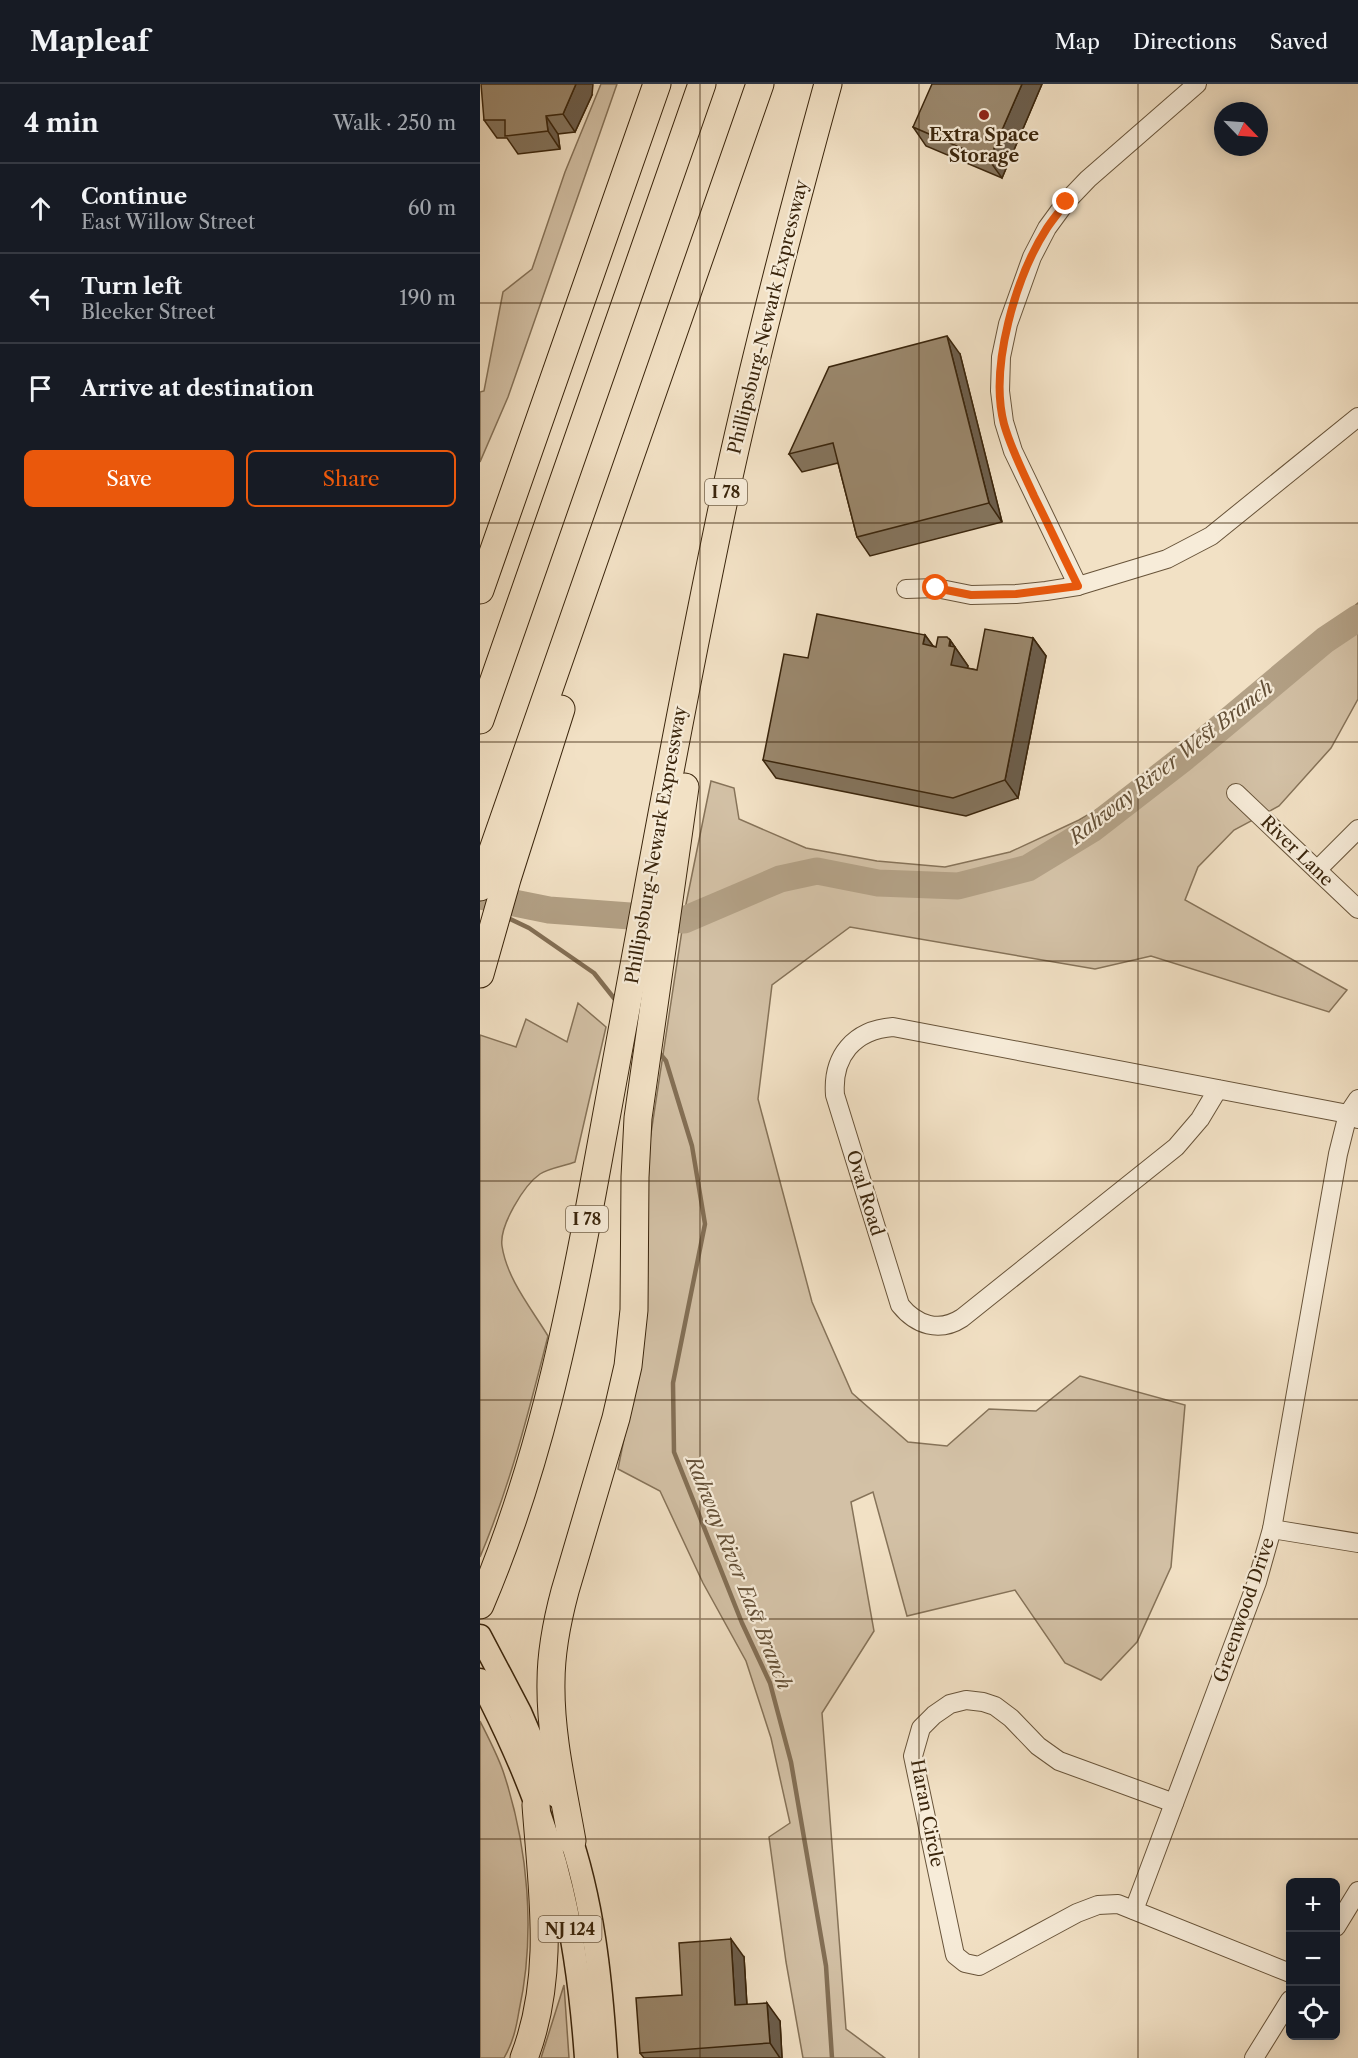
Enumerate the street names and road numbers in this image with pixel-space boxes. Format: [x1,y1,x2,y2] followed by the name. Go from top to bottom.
[723,177,813,456] street label: Phillipsburg-Newark Expressway
[705,479,747,505] road number: I 78
[621,703,691,986] street label: Phillipsburg-Newark Expressway
[1256,811,1338,891] street label: River Lane
[842,1148,888,1238] street label: Oval Road
[566,1206,608,1232] road number: I 78
[1209,1535,1279,1685] street label: Greenwood Drive
[906,1757,948,1869] street label: Haran Circle
[538,1916,602,1942] road number: NJ 124

